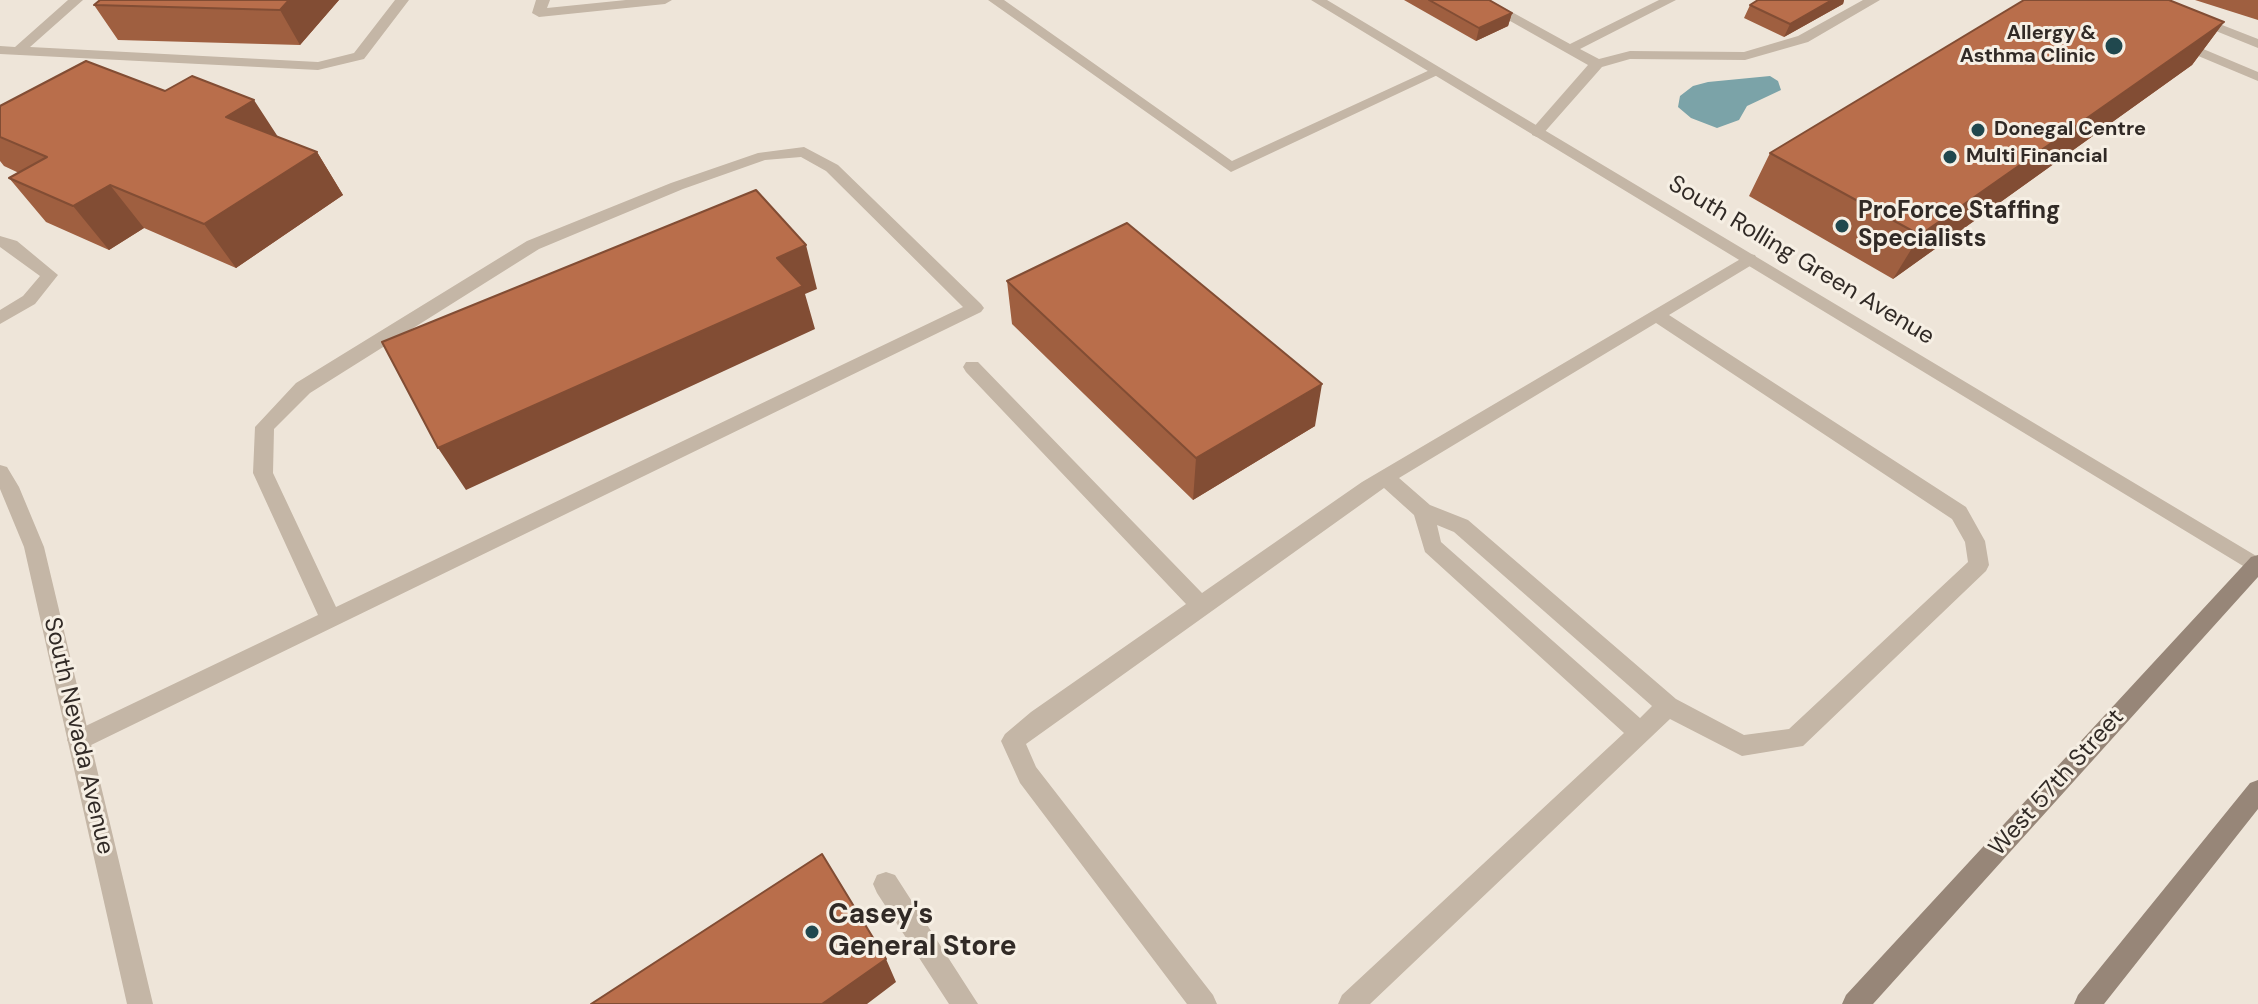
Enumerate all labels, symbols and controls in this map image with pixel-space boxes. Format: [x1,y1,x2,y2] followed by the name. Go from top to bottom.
[1960,22,2096,69] place label: Allergy & Asthma Clinic
[2103,35,2125,57] marker: Allergy & Asthma Clinic
[1994,118,2146,142] place label: Donegal Centre
[1969,121,1987,139] marker: Donegal Centre
[1966,145,2108,169] place label: Multi Financial
[1941,148,1959,166] marker: Multi Financial
[1663,170,1939,352] street label: South Rolling Green Avenue
[1858,198,2060,254] place label: ProForce Staffing Specialists
[1833,217,1851,235] marker: ProForce Staffing Specialists
[37,615,119,857] street label: South Nevada Avenue
[1984,704,2130,862] street label: West 57th Street
[828,899,1017,965] place label: Casey's General Store
[803,923,821,941] marker: Casey's General Store

